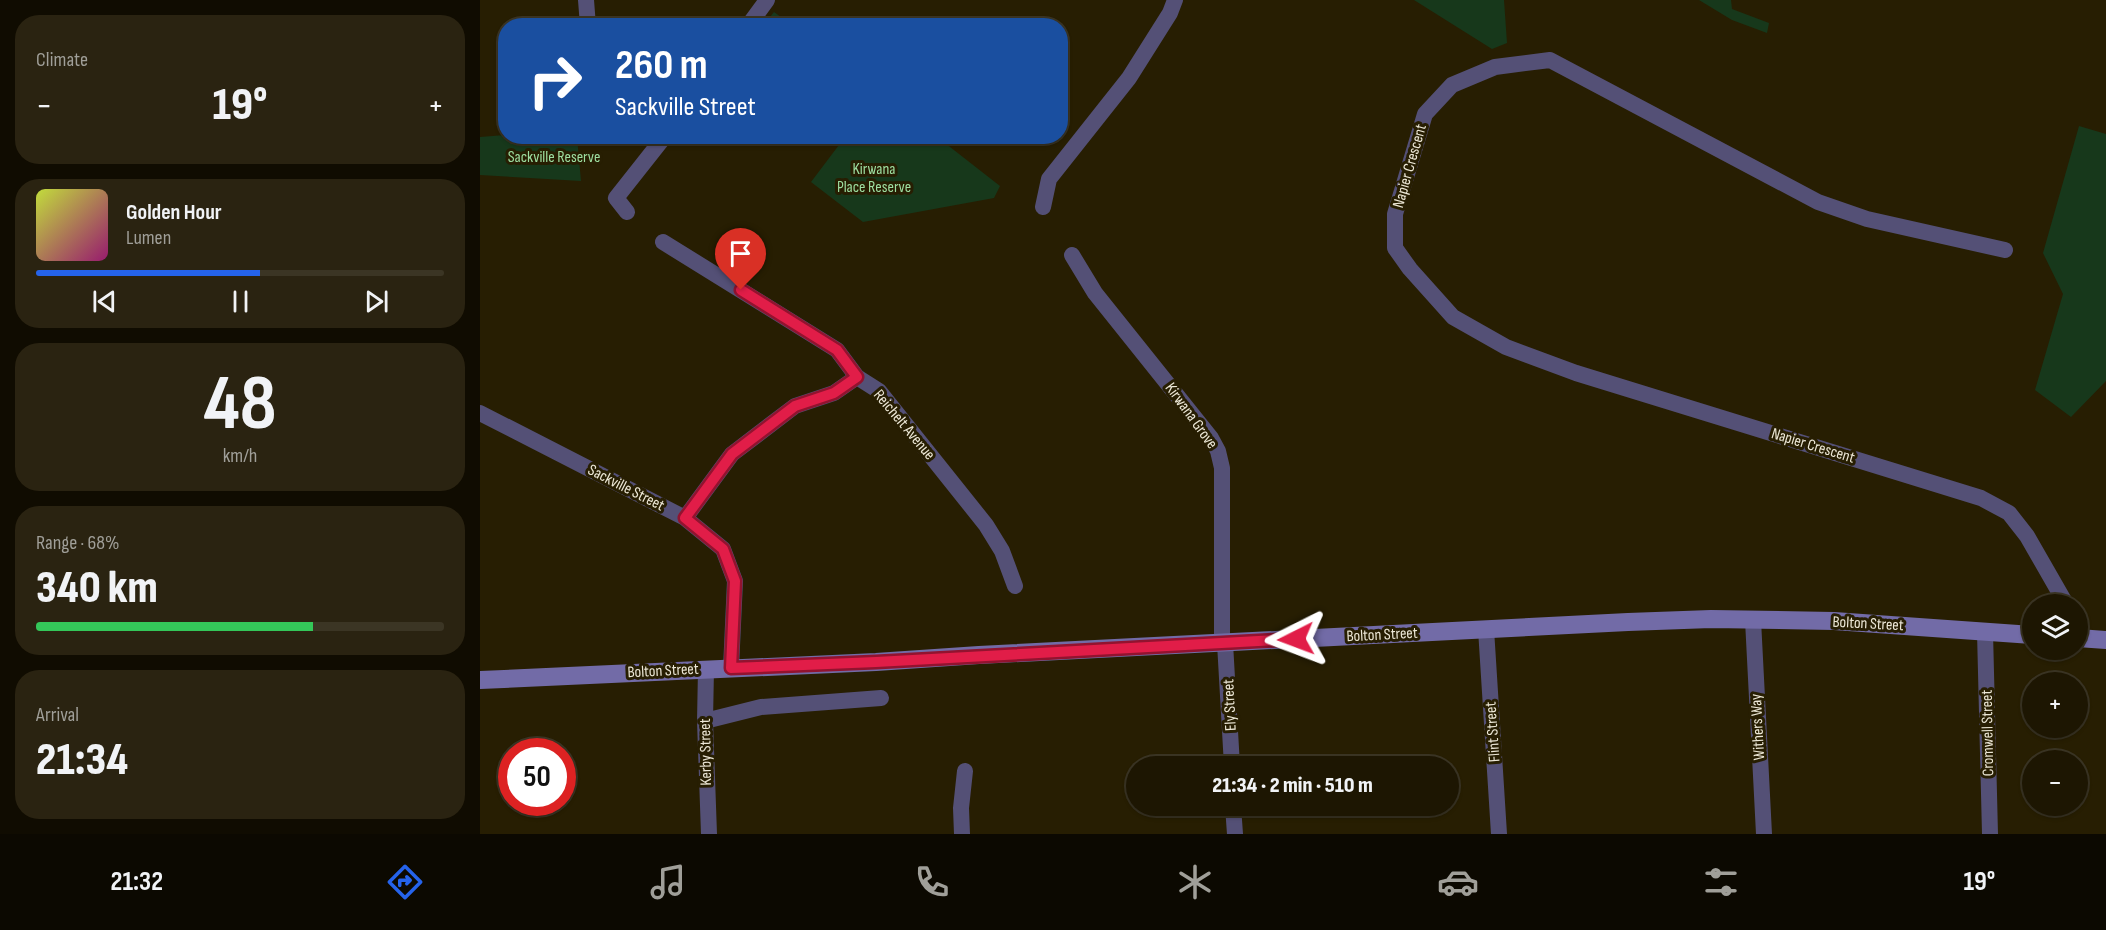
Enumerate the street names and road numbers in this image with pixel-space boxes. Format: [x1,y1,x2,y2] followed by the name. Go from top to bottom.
[1389,122,1431,210] street label: Napier Crescent
[1161,379,1221,453] street label: Kirwana Grove
[869,386,939,464] street label: Reichelt Avenue
[1769,424,1857,468] street label: Napier Crescent
[585,461,668,515] street label: Sackville Street
[1832,613,1904,635] street label: Bolton Street
[1346,624,1418,646] street label: Bolton Street
[627,660,699,682] street label: Bolton Street
[1219,678,1241,731] street label: Ely Street
[1978,689,1998,776] street label: Cromwell Street
[1747,693,1769,761] street label: Withers Way
[1481,701,1505,763] street label: Flint Street
[696,718,716,786] street label: Kerby Street

